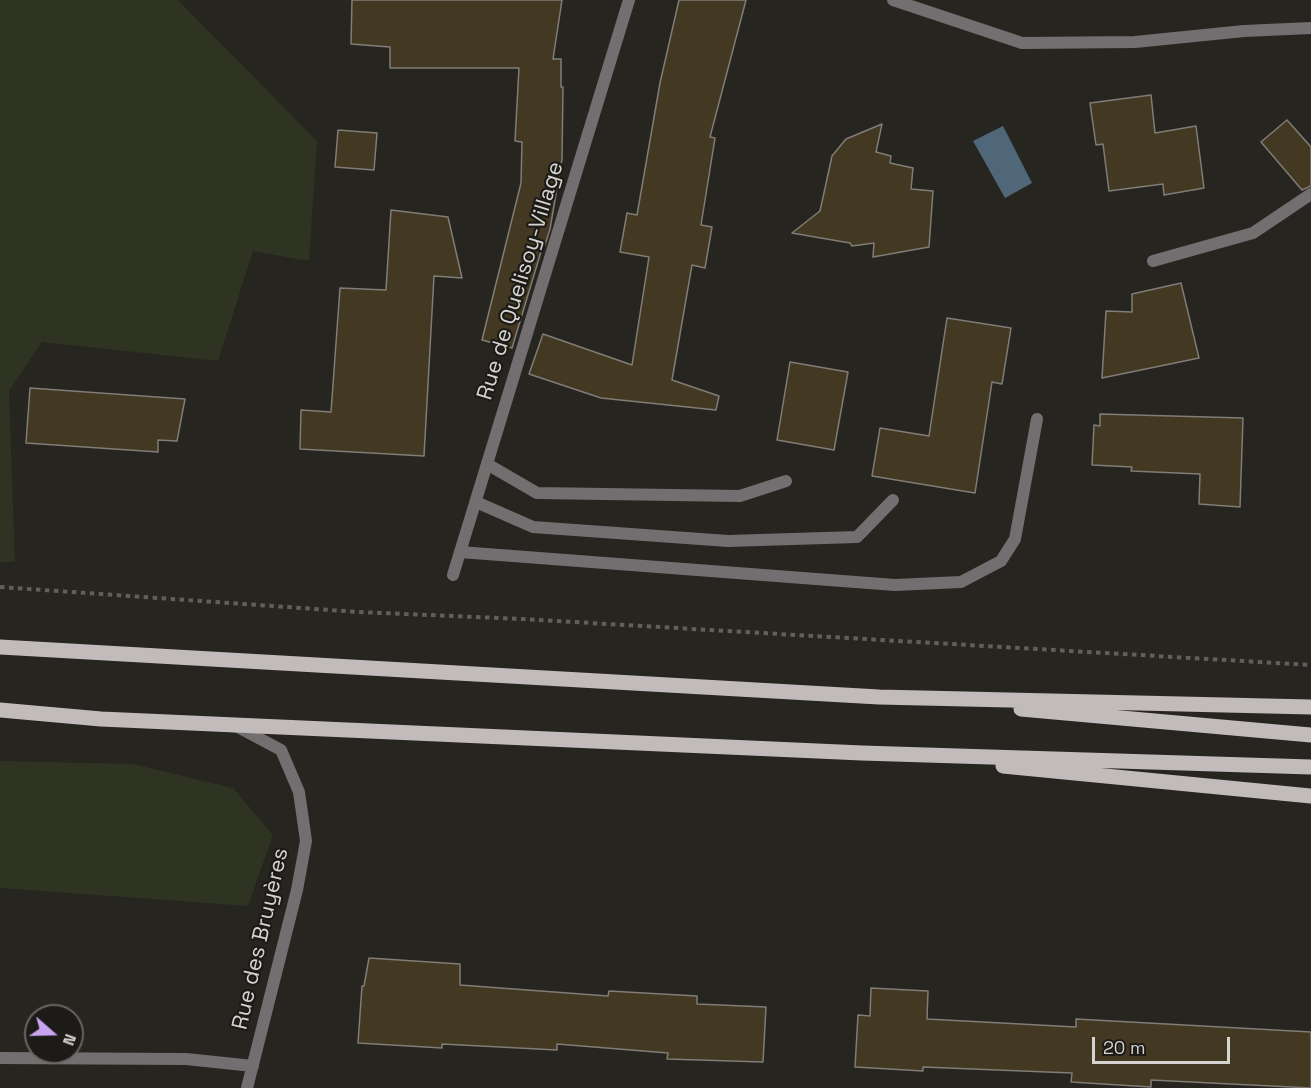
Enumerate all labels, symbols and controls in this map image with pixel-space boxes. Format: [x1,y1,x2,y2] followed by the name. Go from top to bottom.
[472,159,570,403] street label: Rue de Quelisoy-Village
[227,846,295,1032] street label: Rue des Bruyères
[24,1004,84,1064] north arrow
[1095,1025,1233,1063] scale bar
[58,1031,81,1048] text: N
[1103,1036,1146,1059] text: 20 m

